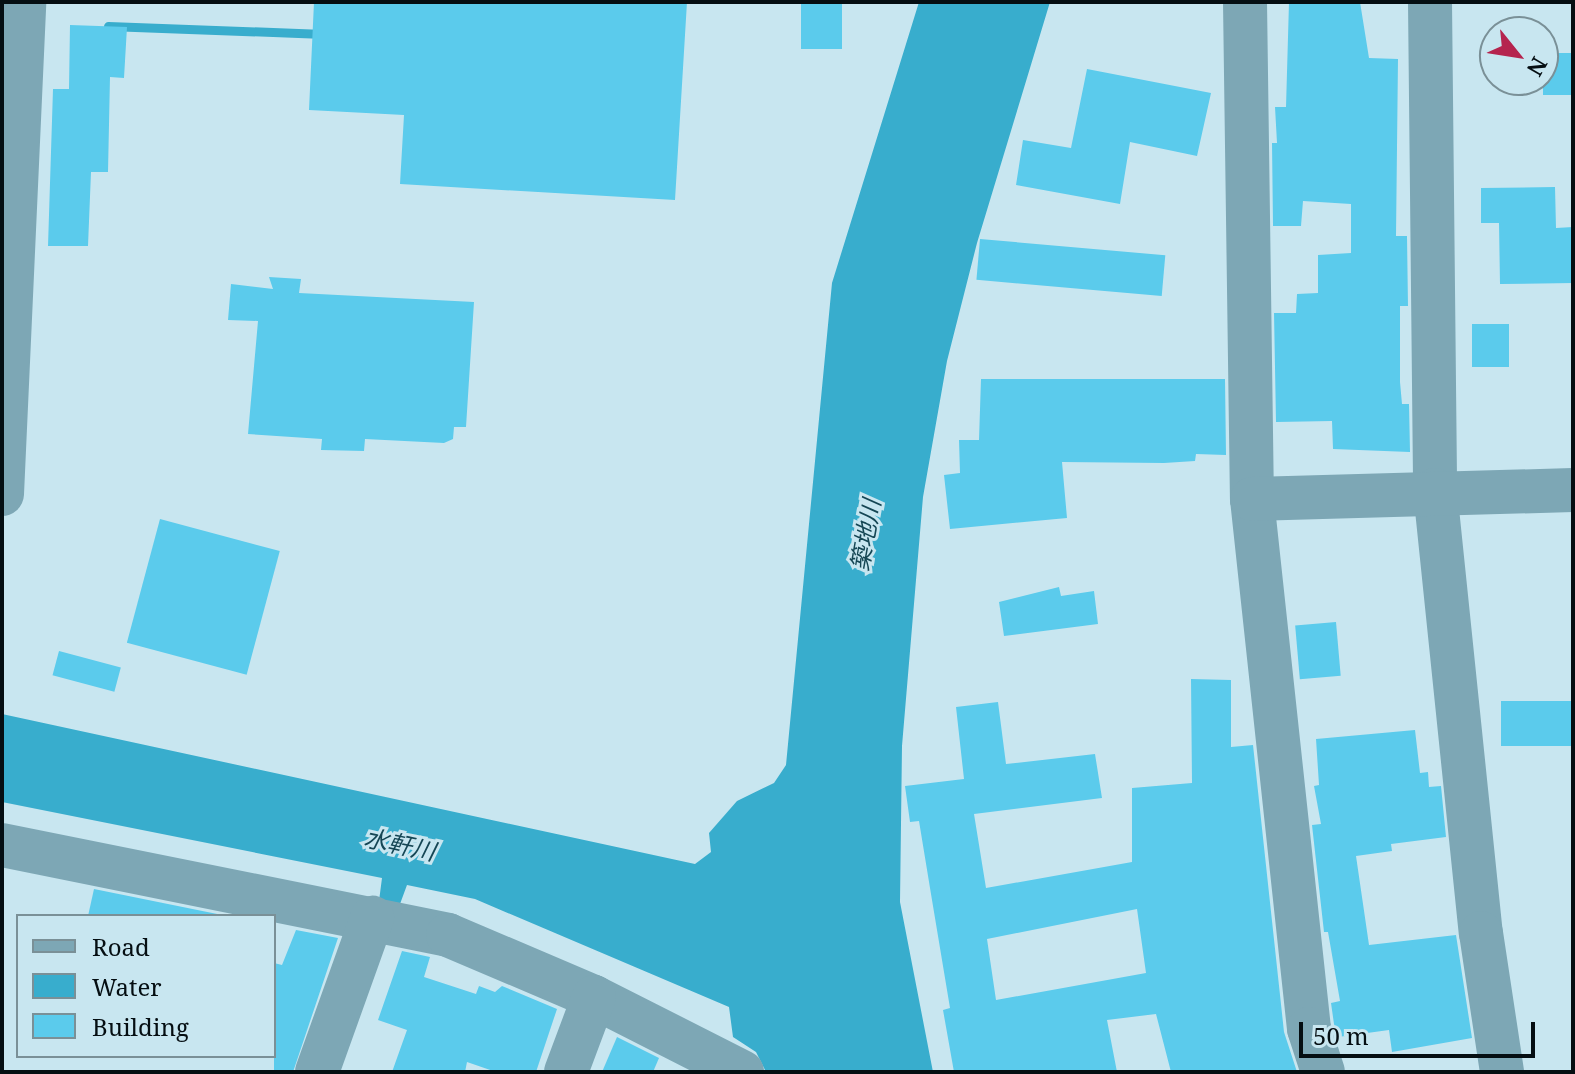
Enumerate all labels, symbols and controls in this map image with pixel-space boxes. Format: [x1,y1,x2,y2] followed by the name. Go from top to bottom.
[1479,16,1559,96] north arrow
[1521,52,1555,82] text: N
[845,497,885,573] water label: 築地川
[362,822,438,866] water label: 水軒川
[16,914,276,1058] legend
[92,930,150,963] text: Road
[92,970,162,1003] text: Water
[1303,1006,1539,1056] scale bar
[92,1010,189,1043] text: Building
[1313,1019,1369,1052] text: 50 m

